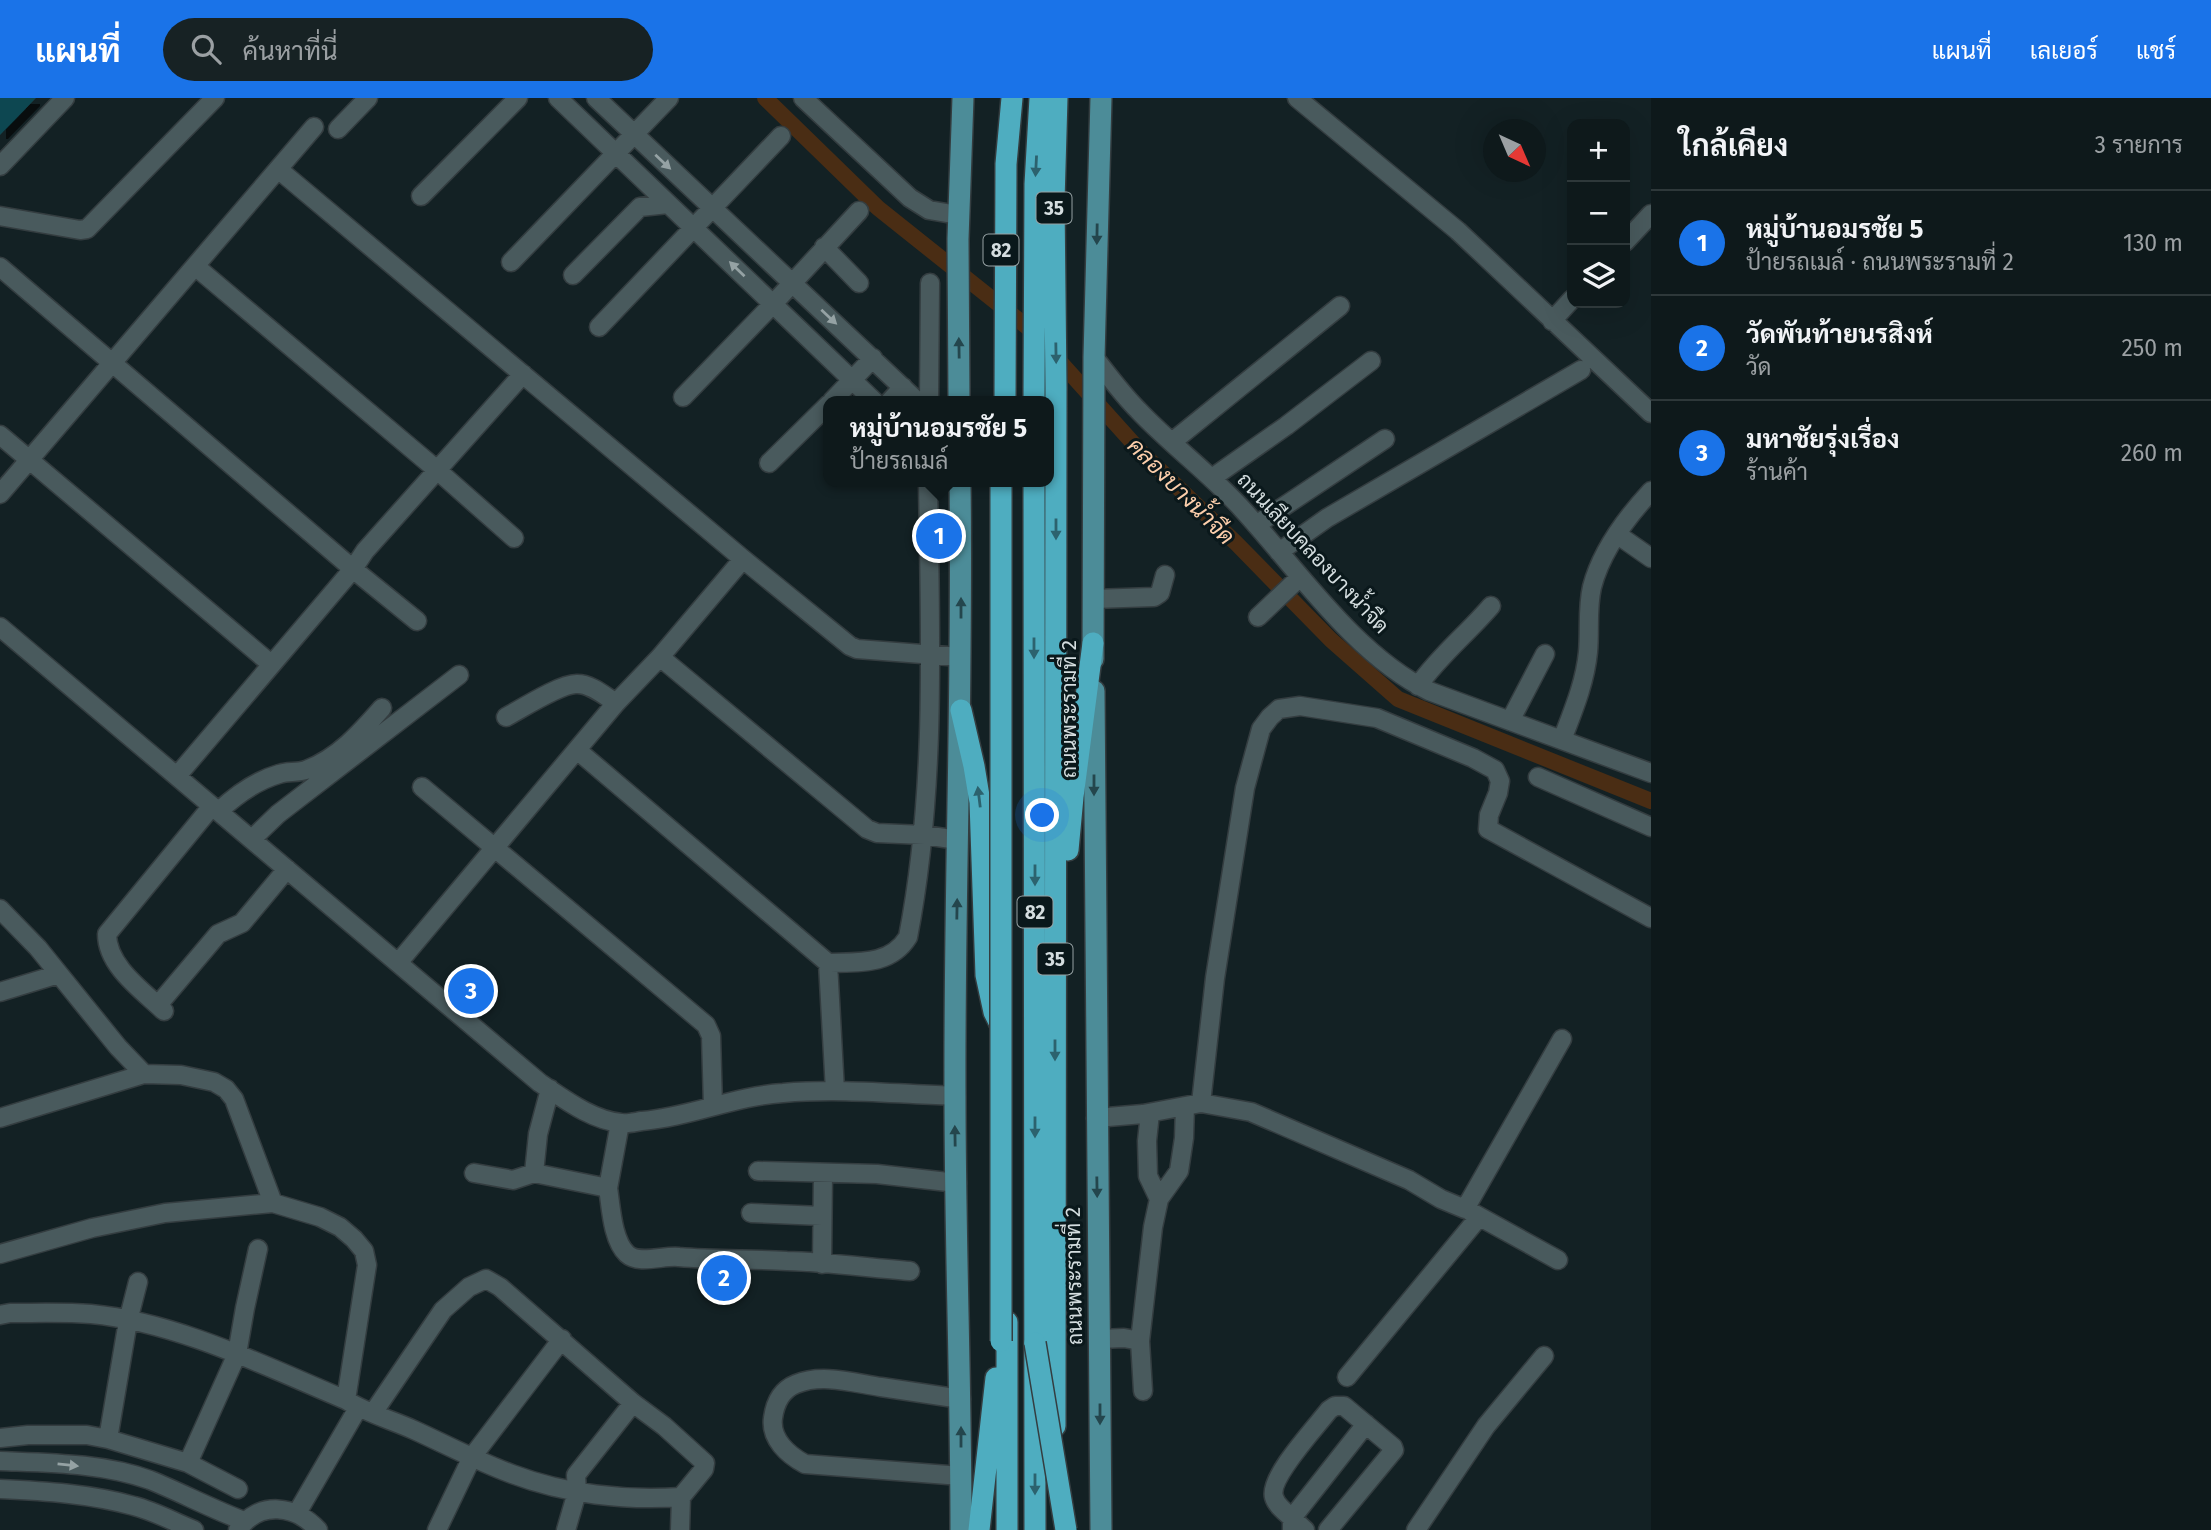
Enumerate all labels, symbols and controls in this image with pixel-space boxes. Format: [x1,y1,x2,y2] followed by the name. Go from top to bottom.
[163,18,653,81] search box
[187,30,225,68] icon: search
[35,31,121,71] text: แผนที่
[243,36,338,67] text: ค้นหาที่นี่
[1932,37,1992,65] text: แผนที่
[2030,37,2098,65] text: เลเยอร์
[2136,37,2176,65] text: แชร์
[1483,119,1546,182] north arrow
[1567,119,1630,308] map controls
[1567,119,1630,182] button: +
[1679,128,1788,164] text: ใกล้เคียง
[2094,131,2183,159] text: 3 รายการ
[654,153,671,169] one-way arrow
[1031,155,1042,177] one-way arrow
[1567,182,1630,245] button: −
[1036,192,1072,223] road number: 35
[1746,214,1923,245] text: หมู่บ้านอมรชัย 5
[1091,224,1103,246] one-way arrow
[1697,229,1707,257] text: 1
[2123,229,2183,257] text: 130 m
[984,234,1018,266] road number: 82
[1567,245,1630,308] button: layers
[1746,248,2014,276] text: ป้ายรถเมล์ · ถนนพระรามที่ 2
[729,262,746,278] one-way arrow
[820,309,837,325] one-way arrow
[1746,319,1933,350] text: วัดพันท้ายนรสิงห์
[1696,334,1708,362] text: 2
[2121,334,2183,362] text: 250 m
[953,337,965,359] one-way arrow
[1050,342,1062,364] one-way arrow
[1746,353,1771,381] text: วัด
[823,396,1054,487] popup
[850,413,1027,444] text: หมู่บ้านอมรชัย 5
[1746,424,1900,455] text: มหาชัยรุ่งเรื่อง
[1122,427,1245,550] water label: คลองบางน้ำจืด
[1696,439,1708,467] text: 3
[2121,439,2183,467] text: 260 m
[850,447,948,475] text: ป้ายรถเมล์
[1746,458,1808,486] text: ร้านค้า
[1232,464,1398,639] street label: ถนนเลียบคลองบางน้ำจืด
[916,510,962,562] pin: 1
[1050,518,1062,540] one-way arrow
[955,597,967,619] one-way arrow
[1028,637,1040,659] one-way arrow
[1049,640,1082,778] street label: ถนนพระรามที่ 2
[1088,774,1100,796] one-way arrow
[974,786,985,808] one-way arrow
[1025,798,1059,832] your location
[1029,865,1041,887] one-way arrow
[1018,897,1052,928] road number: 82
[951,898,963,920] one-way arrow
[1038,944,1072,974] road number: 35
[448,965,494,1017] pin: 3
[1049,1040,1061,1062] one-way arrow
[1029,1117,1041,1139] one-way arrow
[950,1125,961,1147] one-way arrow
[1091,1176,1103,1198] one-way arrow
[1053,1207,1088,1346] street label: ถนนพระรามที่ 2
[701,1252,747,1304] pin: 2
[1094,1404,1106,1426] one-way arrow
[955,1426,967,1448] one-way arrow
[57,1459,79,1470] one-way arrow
[1029,1474,1041,1496] one-way arrow

